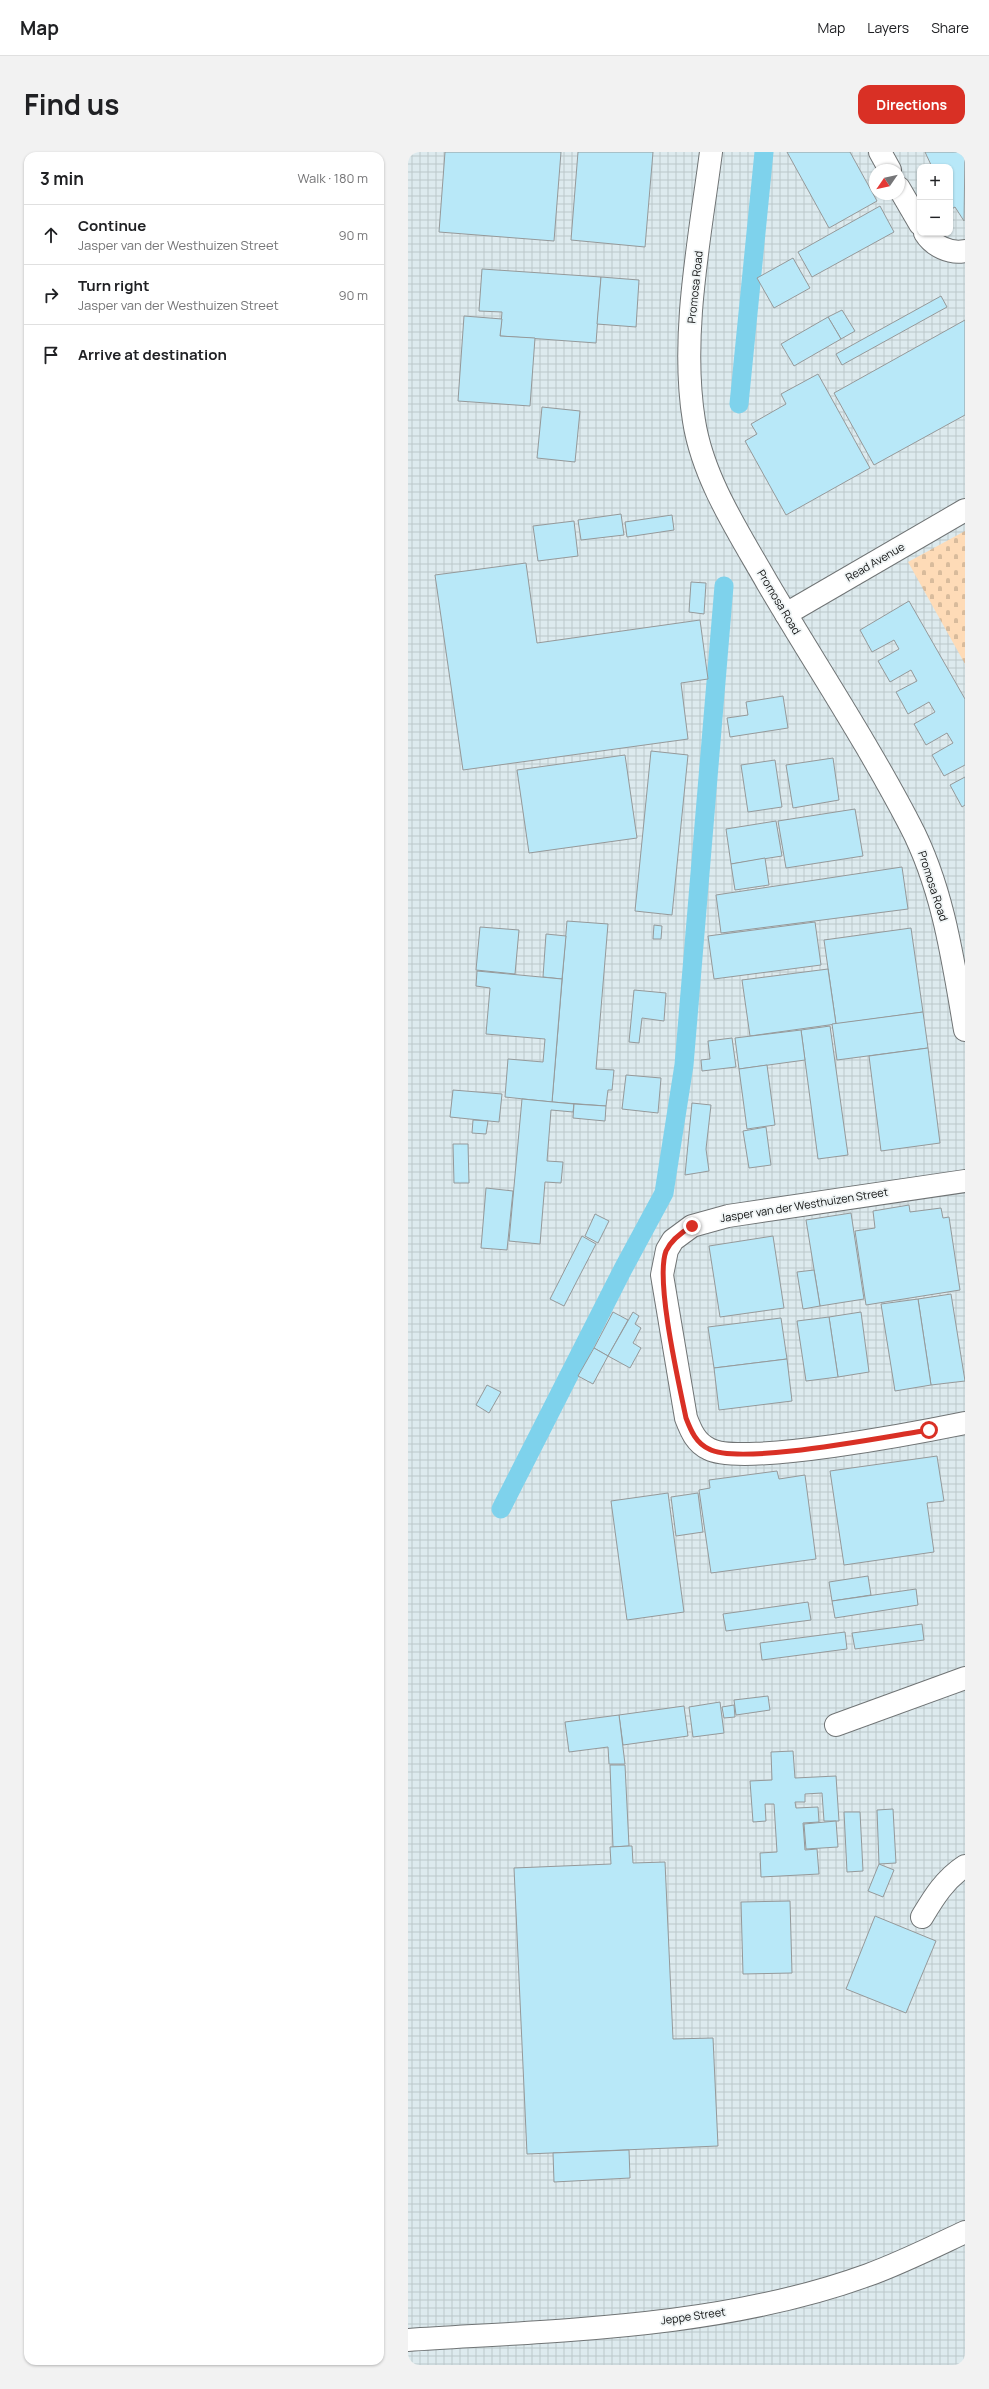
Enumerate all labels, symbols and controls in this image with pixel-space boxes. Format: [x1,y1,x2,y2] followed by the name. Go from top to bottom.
[20,15,59,41] text: Map
[817,18,845,37] text: Map
[867,18,909,37] text: Layers
[931,18,969,37] text: Share
[24,85,119,123] text: Find us
[858,85,965,124] button: Directions
[869,164,905,200] north arrow
[917,164,953,236] map controls
[917,164,953,200] button: +
[40,167,84,190] text: 3 min
[297,169,368,187] text: Walk · 180 m
[917,200,953,236] button: −
[78,215,146,236] text: Continue
[40,224,62,246] icon: ahead
[338,226,368,244] text: 90 m
[78,236,279,254] text: Jasper van der Westhuizen Street
[683,250,706,324] street label: Promosa Road
[78,275,149,296] text: Turn right
[40,284,62,306] icon: right
[338,286,368,304] text: 90 m
[78,296,279,314] text: Jasper van der Westhuizen Street
[40,344,62,366] icon: arrive
[78,344,227,365] text: Arrive at destination
[843,538,907,584] street label: Read Avenue
[754,567,805,637] street label: Promosa Road
[915,849,952,923] street label: Promosa Road
[719,1184,889,1225] street label: Jasper van der Westhuizen Street
[683,1217,701,1235] route end
[920,1421,938,1439] route start
[660,2304,726,2327] street label: Jeppe Street

